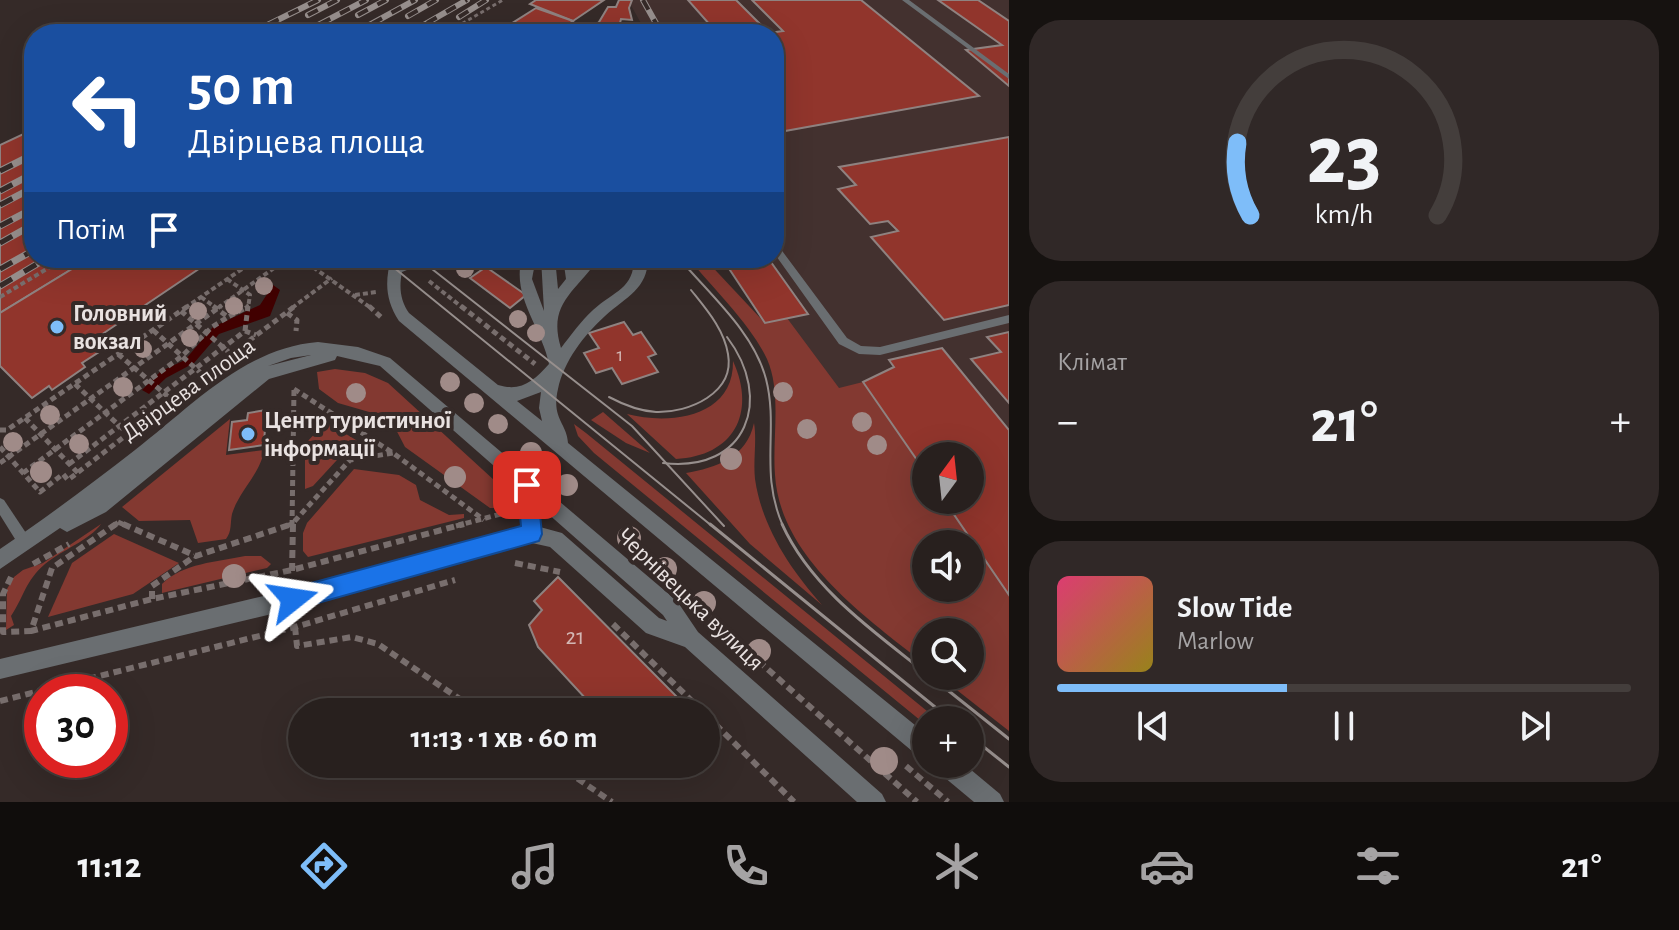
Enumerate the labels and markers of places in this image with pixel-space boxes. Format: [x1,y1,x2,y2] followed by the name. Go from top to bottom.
[73,302,167,354] place label: Головний вокзал
[48,318,66,336] marker: Головний вокзал
[264,409,452,461] place label: Центр туристичної інформації
[239,425,257,443] marker: Центр туристичної інформації
[493,451,561,519] pin

